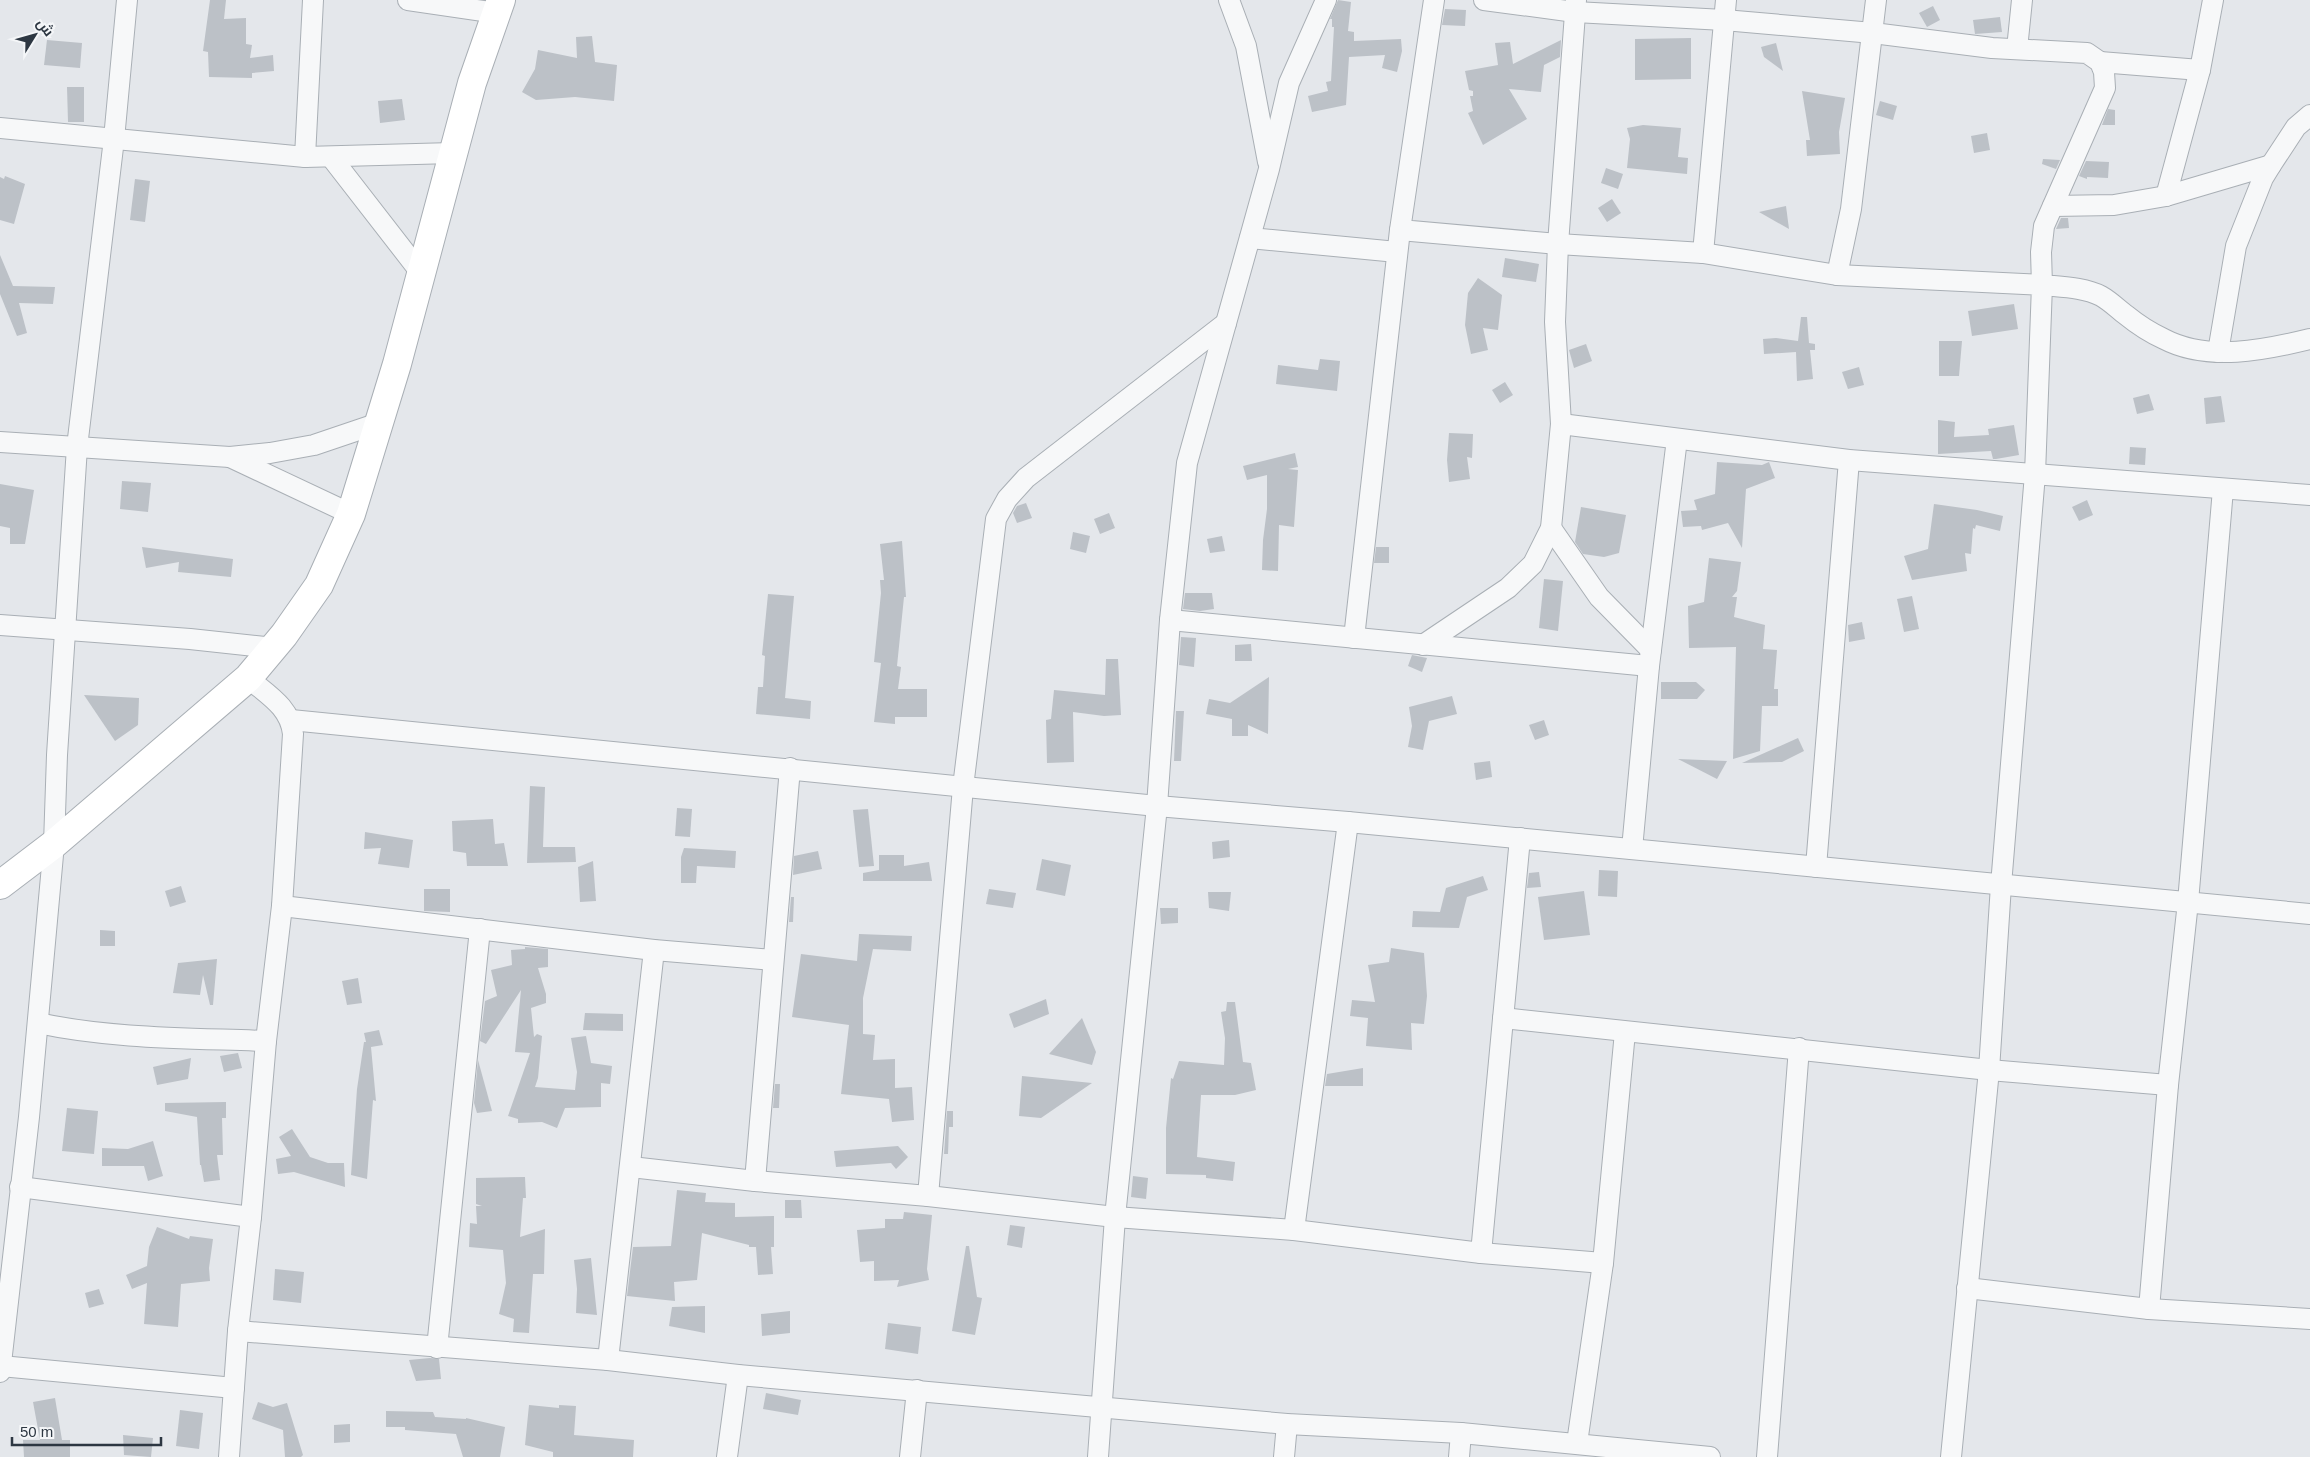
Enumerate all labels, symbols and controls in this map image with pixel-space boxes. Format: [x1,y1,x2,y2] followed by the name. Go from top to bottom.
[10,10,60,60] north arrow
[33,15,57,40] text: ش
[12,1414,161,1446] scale bar
[20,1423,53,1440] text: 50 m

